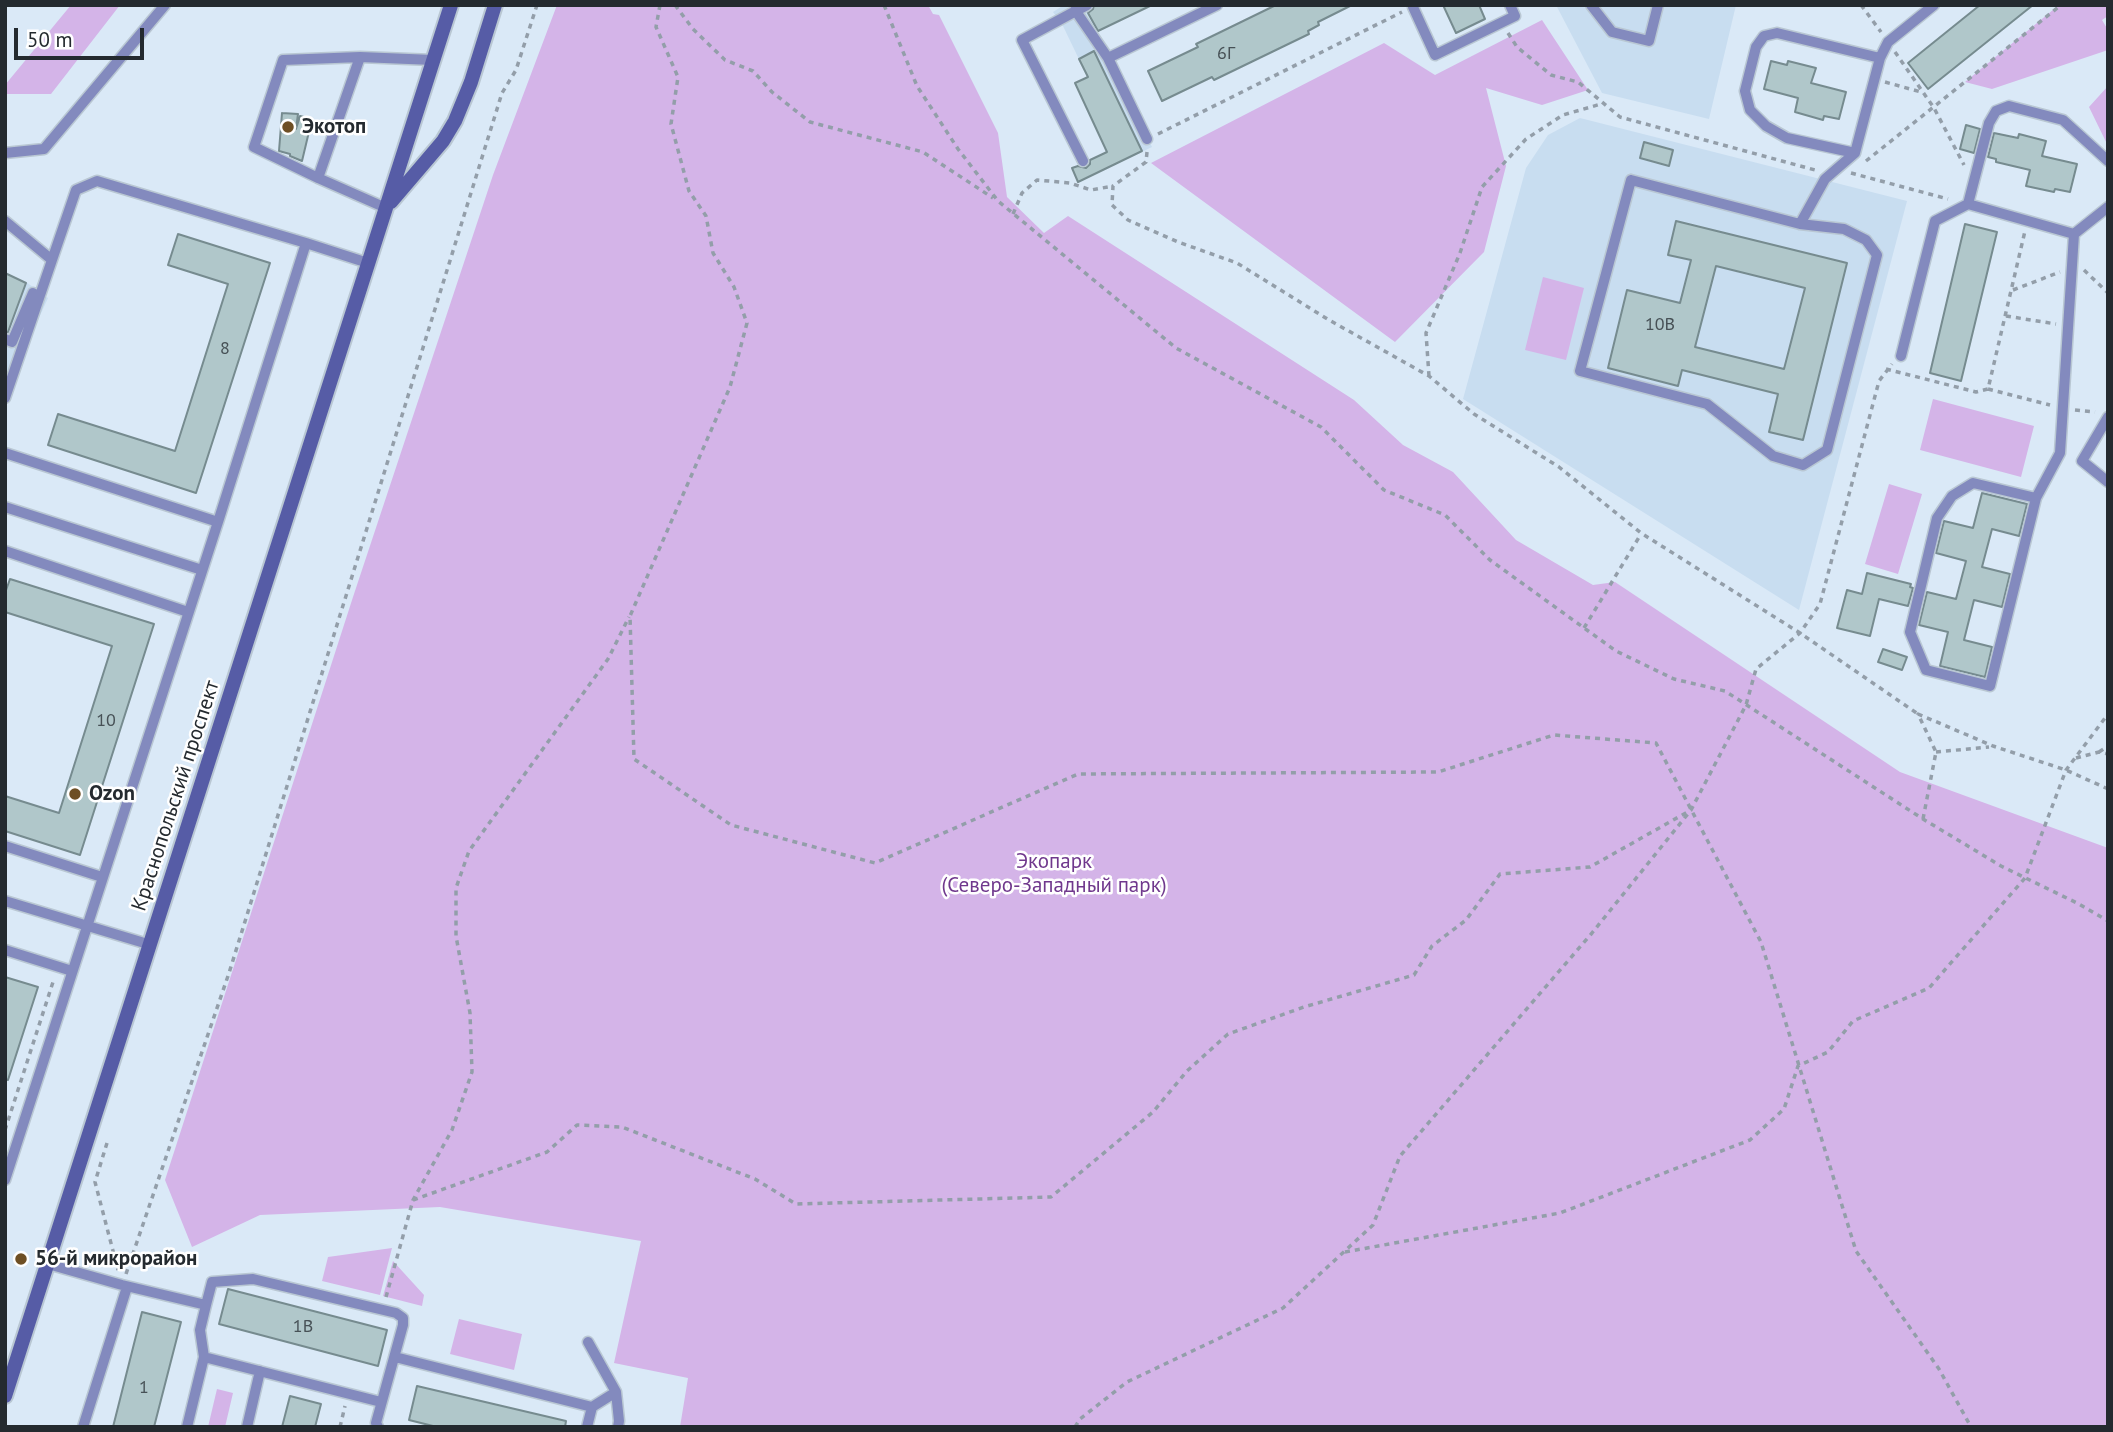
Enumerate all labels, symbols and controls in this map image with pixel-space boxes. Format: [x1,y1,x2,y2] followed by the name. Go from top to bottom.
[18,14,147,58] scale bar
[27,26,73,53] text: 50 m
[1217,43,1235,65] house number: 6Г
[302,114,366,140] place label: Экотоп
[280,119,296,135] marker: Экотоп
[1645,314,1675,336] house number: 10В
[220,338,230,360] house number: 8
[127,678,225,914] street label: Краснопольский проспект
[96,710,116,732] house number: 10
[89,781,135,807] place label: Ozon
[67,786,83,802] marker: Ozon
[941,849,1167,899] park label: Экопарк (Северо-Западный парк)
[35,1246,197,1272] place label: 56-й микрорайон
[13,1251,29,1267] marker: 56-й микрорайон
[293,1316,313,1338] house number: 1В
[139,1377,149,1399] house number: 1

